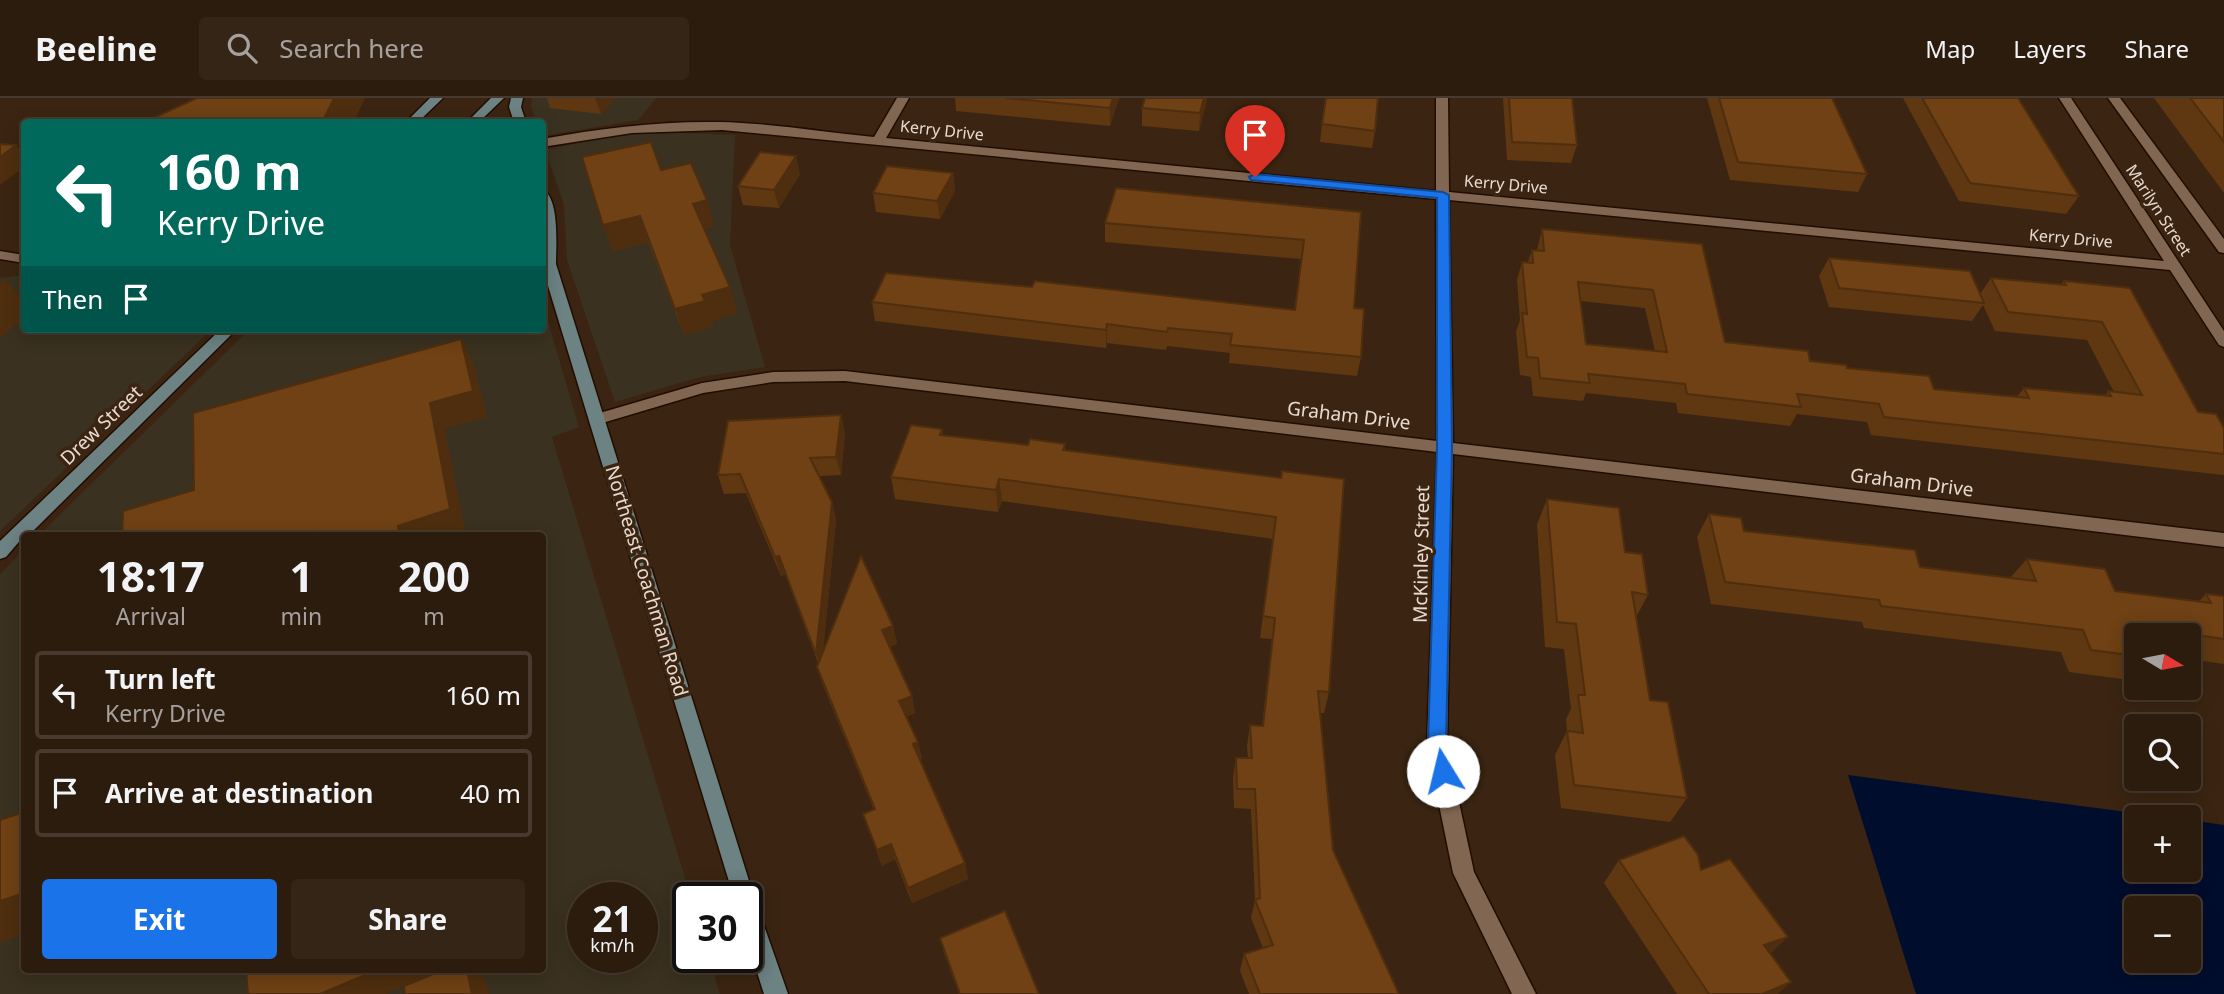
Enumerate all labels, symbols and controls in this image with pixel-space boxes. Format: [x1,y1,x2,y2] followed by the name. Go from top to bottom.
[199,17,689,80] search box
[35,26,157,71] text: Beeline
[223,29,261,67] icon: search
[279,30,424,66] text: Search here
[1925,32,1975,65] text: Map
[2013,32,2087,65] text: Layers
[2125,32,2189,65] text: Share
[1225,105,1285,177] pin
[899,115,985,145] street label: Kerry Drive
[1236,116,1274,154] icon: arrive
[157,138,302,204] text: 160 m
[42,147,133,238] icon: left
[2121,160,2197,260] street label: Marilyn Street
[1463,169,1549,199] street label: Kerry Drive
[157,201,325,244] text: Kerry Drive
[2028,223,2114,253] street label: Kerry Drive
[117,280,155,318] icon: arrive
[42,281,103,317] text: Then
[54,379,148,471] street label: Drew Street
[1286,395,1412,435] street label: Graham Drive
[599,462,695,700] street label: Northeast Coachman Road
[1849,462,1975,502] street label: Graham Drive
[1407,485,1435,623] street label: McKinley Street
[97,547,205,604] text: 18:17
[289,547,313,604] text: 1
[398,547,470,604] text: 200
[116,600,186,632] text: Arrival
[281,600,322,632] text: min
[423,600,445,632] text: m
[2124,623,2202,700] north arrow
[2124,623,2201,973] map controls
[105,661,216,697] text: Turn left
[46,676,84,714] icon: left
[445,677,521,713] text: 160 m
[105,697,226,729] text: Kerry Drive
[2124,714,2201,791] button: search
[1406,734,1480,808] position arrow
[46,774,84,812] icon: arrive
[105,775,374,811] text: Arrive at destination
[460,775,521,811] text: 40 m
[2124,805,2201,882] button: +
[42,879,277,959] button: Exit
[291,879,525,959] button: Share
[672,882,763,973] speed limit sign: 30
[592,895,633,942] text: 21
[2124,896,2201,973] button: −
[590,933,635,957] text: km/h

